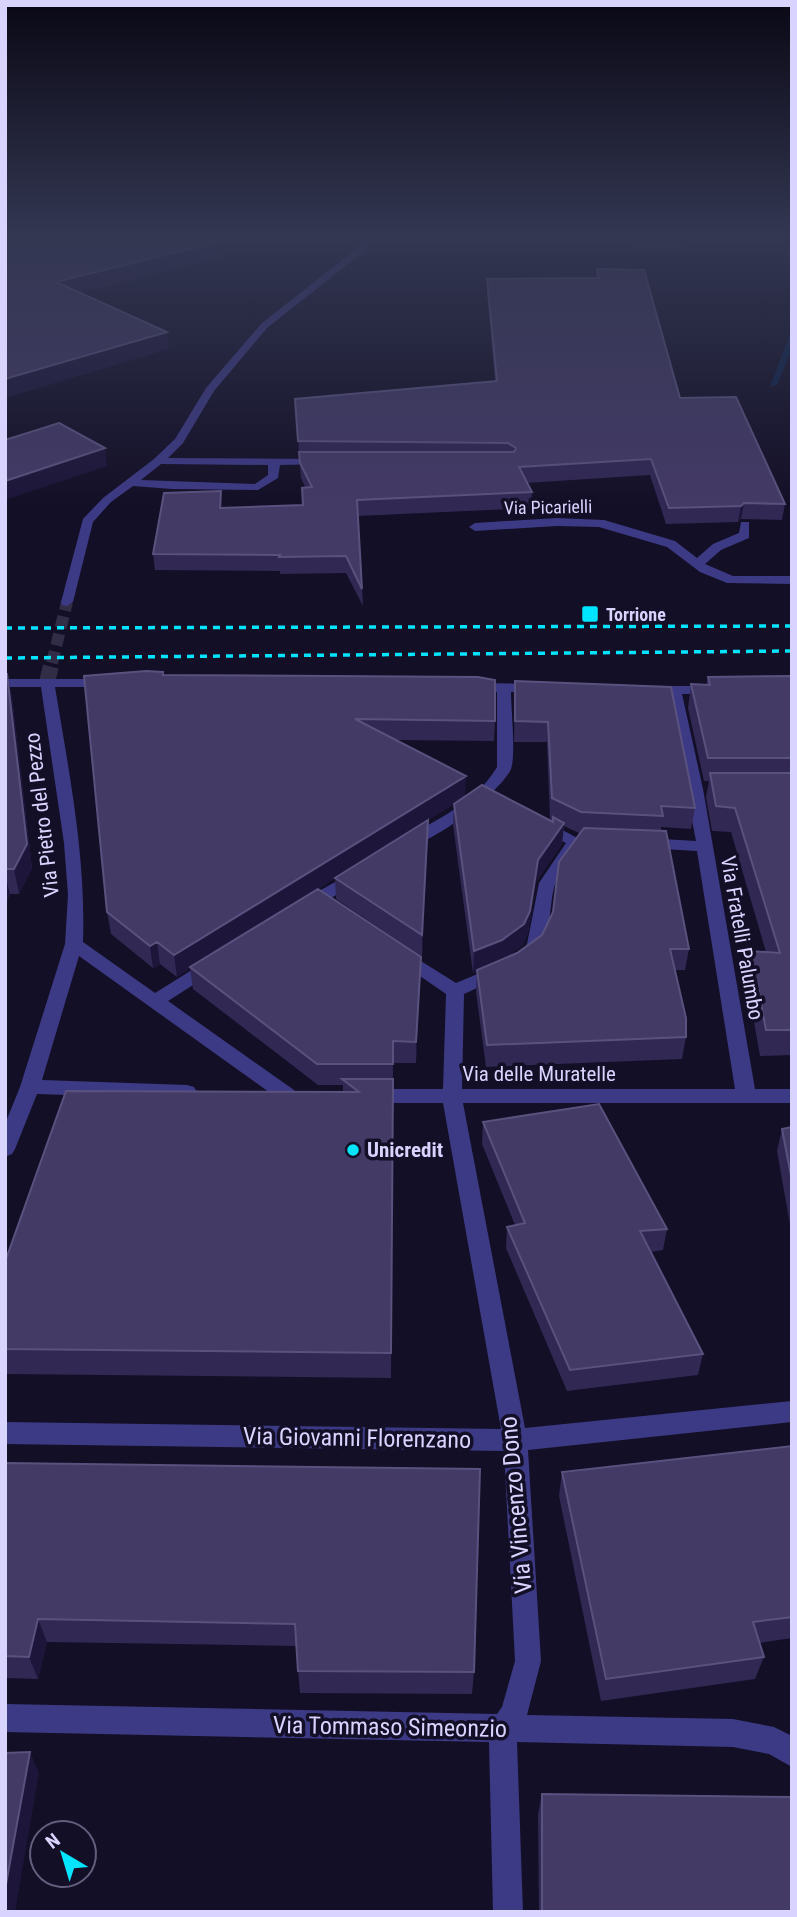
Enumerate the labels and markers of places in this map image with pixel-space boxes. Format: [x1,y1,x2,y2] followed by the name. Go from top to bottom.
[580,604,600,624] marker: Torrione
[606,604,666,625] place label: Torrione
[367,1138,443,1162] place label: Unicredit
[345,1142,361,1158] marker: Unicredit

